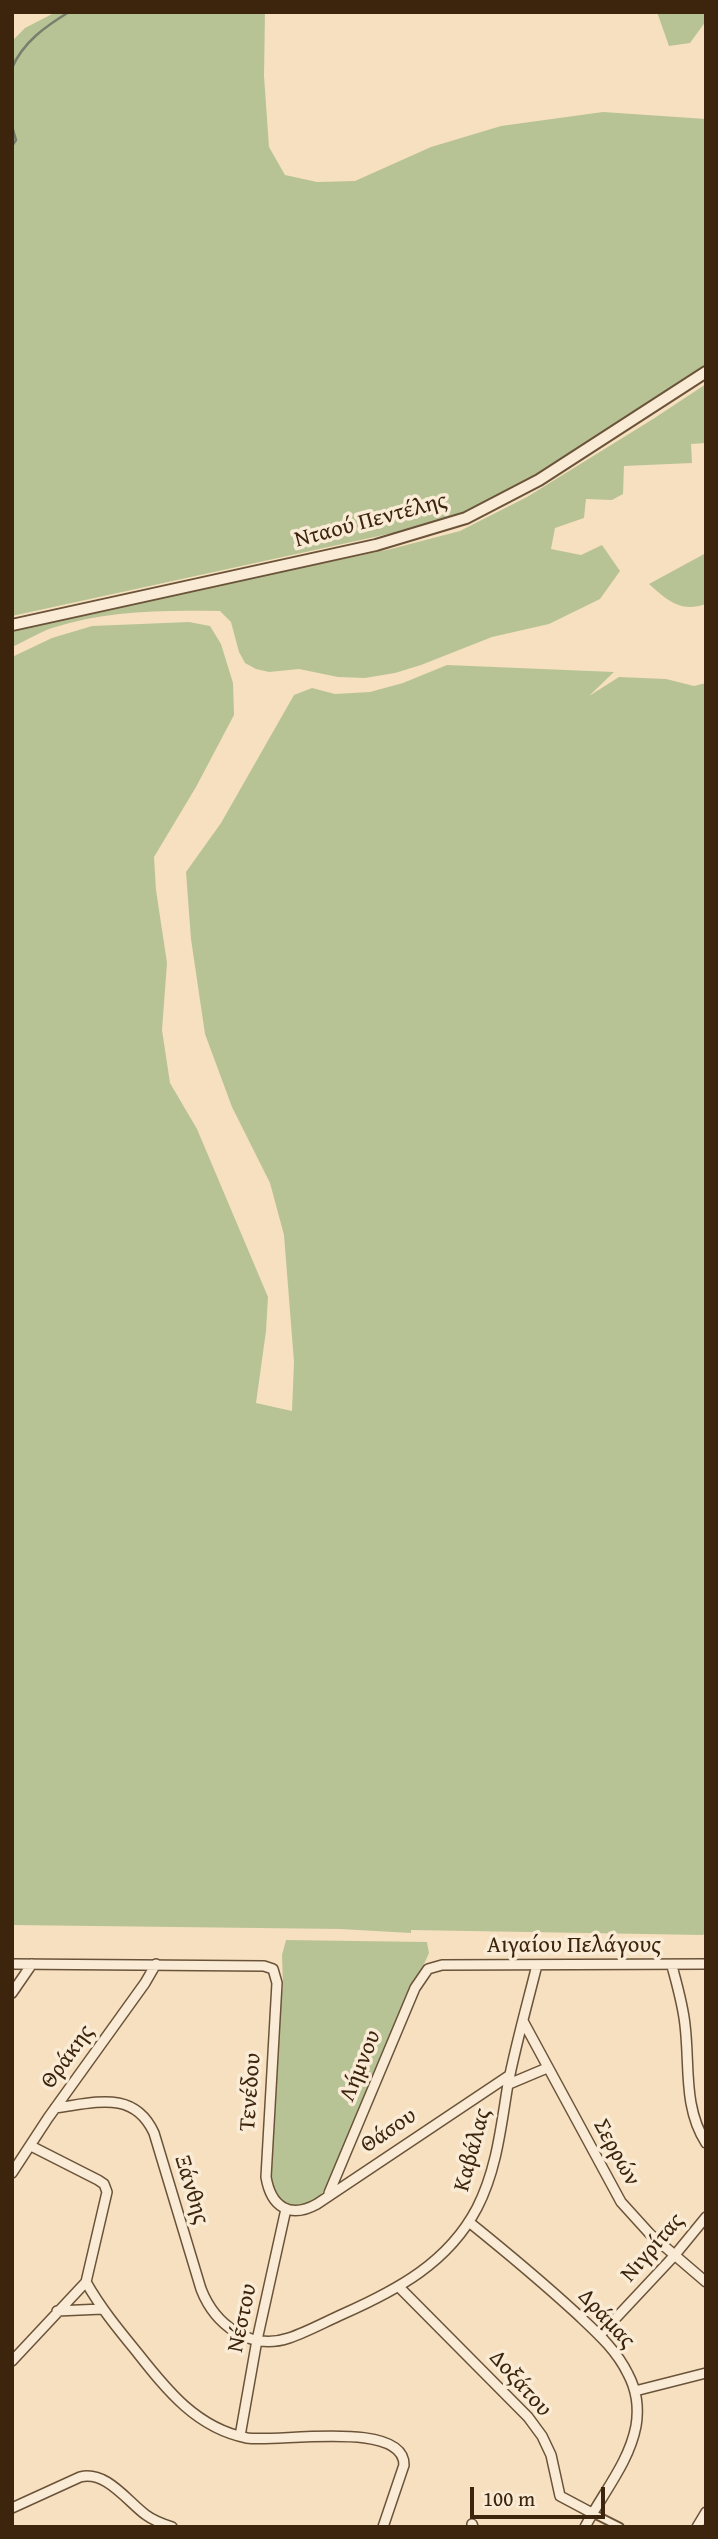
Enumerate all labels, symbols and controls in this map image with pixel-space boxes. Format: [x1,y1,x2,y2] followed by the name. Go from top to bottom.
[292,487,450,555] street label: Νταού Πεντέλης
[487,1932,661,1960] street label: Αιγαίου Πελάγους
[36,2020,100,2094] street label: Θράκης
[334,2026,388,2106] street label: Λήμνου
[235,2052,267,2132] street label: Τενέδου
[356,2102,422,2160] street label: Θάσου
[449,2105,497,2195] street label: Καβάλας
[586,2115,646,2191] street label: Σερρών
[168,2152,214,2228] street label: Ξάνθης
[615,2208,691,2288] street label: Νιγρίτας
[222,2281,264,2355] street label: Νέστου
[572,2283,640,2355] street label: Δράμας
[483,2345,557,2423] street label: Δοξάτου
[473,2472,608,2516] scale bar
[483,2483,535,2514] text: 100 m

